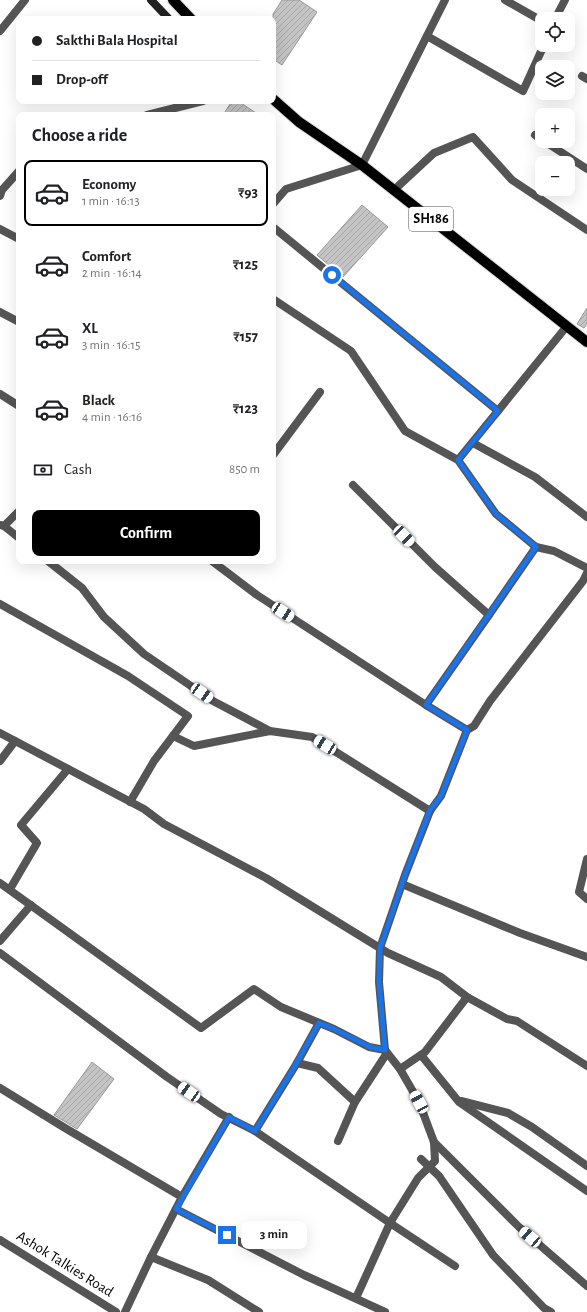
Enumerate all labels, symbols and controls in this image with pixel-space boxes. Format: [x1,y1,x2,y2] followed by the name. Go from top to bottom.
[535,12,575,196] map controls
[535,12,575,52] button: locate
[56,33,178,48] text: Sakthi Bala Hospital
[535,60,575,100] button: layers
[56,72,108,87] text: Drop-off
[535,108,575,148] button: +
[32,127,127,145] text: Choose a ride
[535,156,575,196] button: −
[34,175,70,211] icon: car
[82,177,136,192] text: Economy
[238,185,258,200] text: ₹93
[82,195,140,208] text: 1 min · 16:13
[409,207,453,231] road number: SH186
[34,247,70,283] icon: car
[82,249,131,264] text: Comfort
[233,257,258,272] text: ₹125
[323,266,341,284] route start
[82,267,142,280] text: 2 min · 16:14
[34,319,70,355] icon: car
[82,321,98,336] text: XL
[233,329,258,344] text: ₹157
[82,339,141,352] text: 3 min · 16:15
[34,391,70,427] icon: car
[82,393,115,408] text: Black
[233,401,258,416] text: ₹123
[82,411,142,424] text: 4 min · 16:16
[32,459,54,481] icon: cash
[64,462,92,477] text: Cash
[229,463,260,476] text: 850 m
[32,510,260,556] button: Confirm
[391,523,417,549] car
[270,600,296,624] car
[189,681,215,705] car
[312,734,338,756] car
[176,1080,202,1104] car
[408,1089,430,1115] car
[241,1221,307,1249] callout: 3 min
[517,1225,543,1249] car
[218,1226,236,1244] route end
[14,1228,116,1300] street label: Ashok Talkies Road
[260,1228,288,1241] text: 3 min

